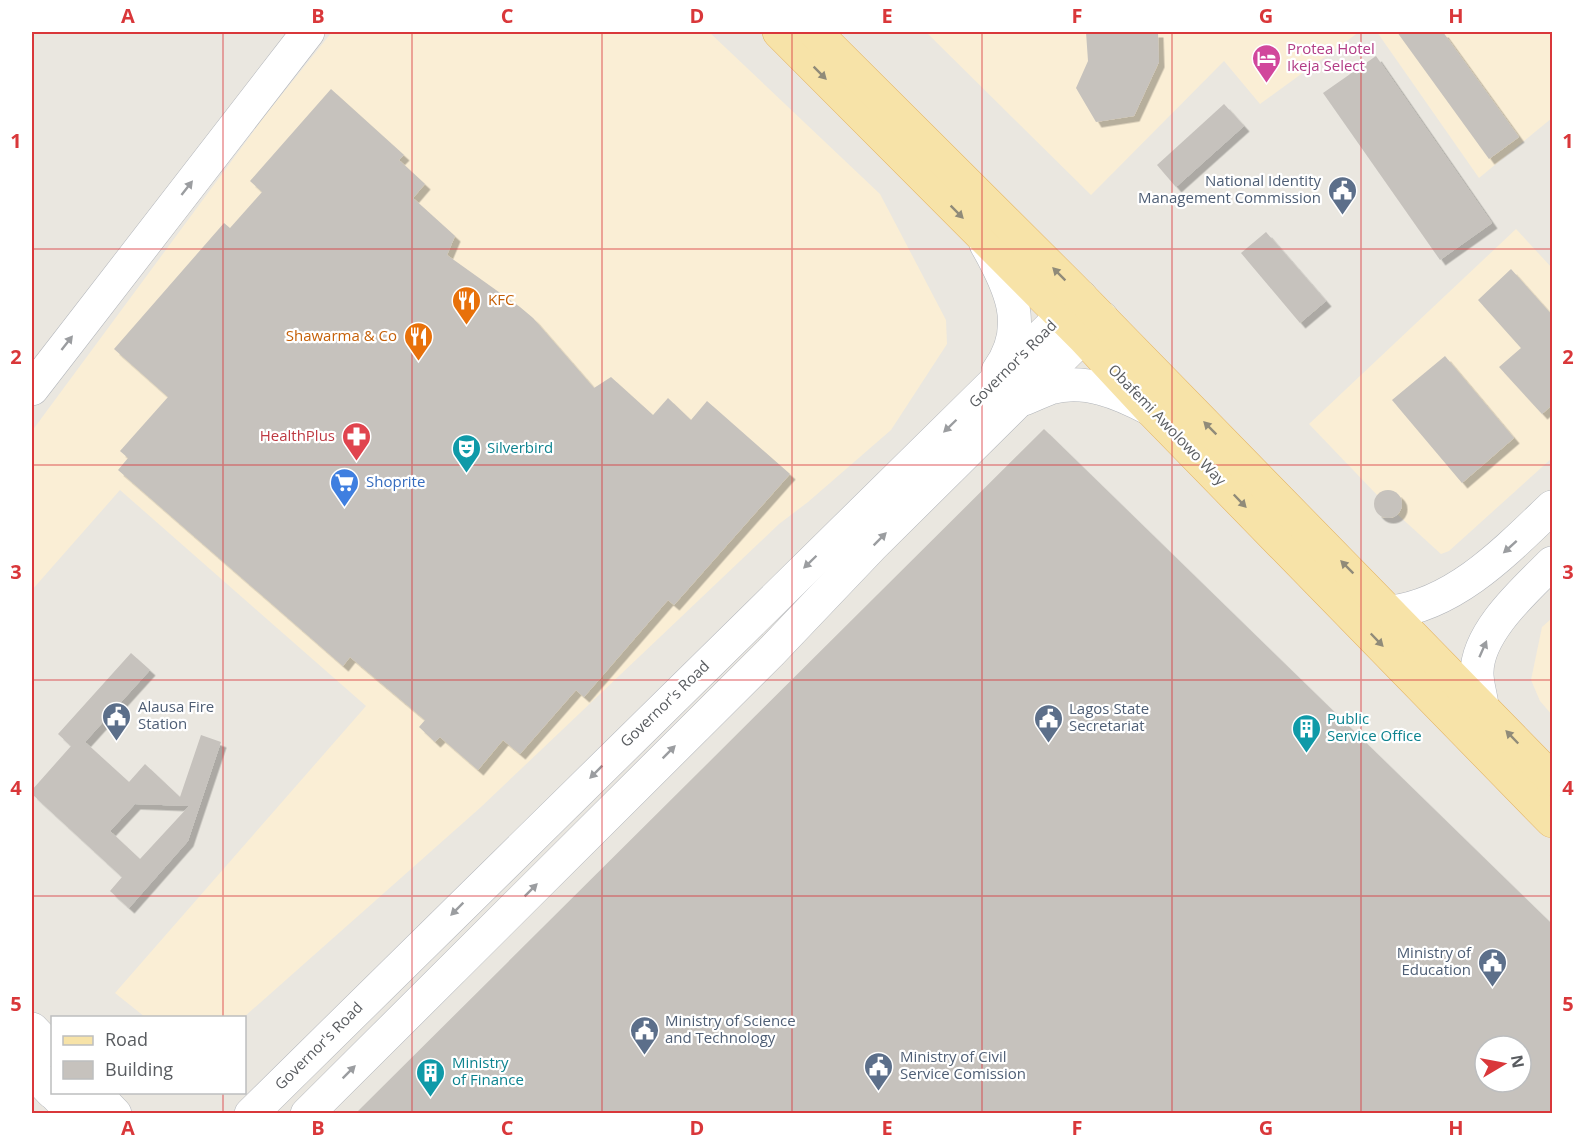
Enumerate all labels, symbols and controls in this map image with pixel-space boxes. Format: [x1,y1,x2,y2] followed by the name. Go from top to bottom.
[121,2,135,29] text: A
[311,2,325,29] text: B
[501,2,514,29] text: C
[690,2,704,29] text: D
[881,2,893,29] text: E
[1072,2,1082,29] text: F
[1259,2,1273,29] text: G
[1448,2,1464,29] text: H
[1287,38,1375,75] place label: Protea Hotel Ikeja Select
[1250,42,1282,84] hotel icon: Protea Hotel Ikeja Select
[813,65,827,80] one-way arrow
[10,127,22,154] text: 1
[1562,127,1574,154] text: 1
[1138,170,1321,207] place label: National Identity Management Commission
[1326,174,1358,216] public building icon: National Identity Management Commission
[180,181,192,196] one-way arrow
[950,204,964,219] one-way arrow
[1052,267,1066,281] one-way arrow
[451,284,483,326] restaurant icon: KFC
[488,289,514,309] place label: KFC
[964,315,1061,412] street label: Governor's Road
[402,320,434,362] restaurant icon: Shawarma & Co
[286,325,397,345] place label: Shawarma & Co
[61,335,73,350] one-way arrow
[10,343,22,370] text: 2
[1562,343,1574,370] text: 2
[1104,359,1231,490] street label: Obafemi Awolowo Way
[944,419,958,433] one-way arrow
[340,420,372,462] pharmacy icon: HealthPlus
[1203,422,1217,436] one-way arrow
[260,425,335,445] place label: HealthPlus
[450,432,482,474] theatre icon: Silverbird
[487,437,553,457] place label: Silverbird
[329,466,361,508] supermarket icon: Shoprite
[366,471,425,491] place label: Shoprite
[1233,493,1247,507] one-way arrow
[872,532,886,546] one-way arrow
[1502,540,1517,554] one-way arrow
[804,555,818,569] one-way arrow
[10,558,22,585] text: 3
[1562,558,1574,585] text: 3
[1340,560,1354,574] one-way arrow
[1369,633,1383,647] one-way arrow
[1478,640,1488,658] one-way arrow
[615,656,713,751] street label: Governor's Road
[138,696,214,733] place label: Alausa Fire Station
[1069,698,1149,735] place label: Lagos State Secretariat
[101,700,133,742] public building icon: Alausa Fire Station
[1032,702,1064,744] public building icon: Lagos State Secretariat
[1327,708,1422,745] place label: Public Service Office
[1290,712,1322,754] building icon: Public Service Office
[1505,729,1519,744] one-way arrow
[662,746,676,760] one-way arrow
[590,765,604,779] one-way arrow
[10,774,22,801] text: 4
[1562,774,1574,801] text: 4
[524,884,538,898] one-way arrow
[451,902,465,916] one-way arrow
[1397,942,1472,979] place label: Ministry of Education
[1476,946,1508,988] public building icon: Ministry of Education
[10,990,22,1017] text: 5
[1562,990,1574,1017] text: 5
[270,997,367,1094] street label: Governor's Road
[665,1010,796,1047] place label: Ministry of Science and Technology
[628,1014,660,1056] public building icon: Ministry of Science and Technology
[51,1016,246,1094] legend
[105,1027,148,1051] text: Road
[1473,1034,1533,1094] north arrow
[900,1046,1026,1083] place label: Ministry of Civil Service Comission
[863,1050,895,1092] public building icon: Ministry of Civil Service Comission
[452,1052,524,1089] place label: Ministry of Finance
[1506,1053,1530,1070] text: N
[415,1056,447,1098] building icon: Ministry of Finance
[105,1057,173,1081] text: Building
[341,1066,355,1080] one-way arrow
[121,1114,135,1141] text: A
[311,1114,325,1141] text: B
[501,1114,514,1141] text: C
[690,1114,704,1141] text: D
[881,1114,893,1141] text: E
[1072,1114,1082,1141] text: F
[1259,1114,1273,1141] text: G
[1448,1114,1464,1141] text: H

